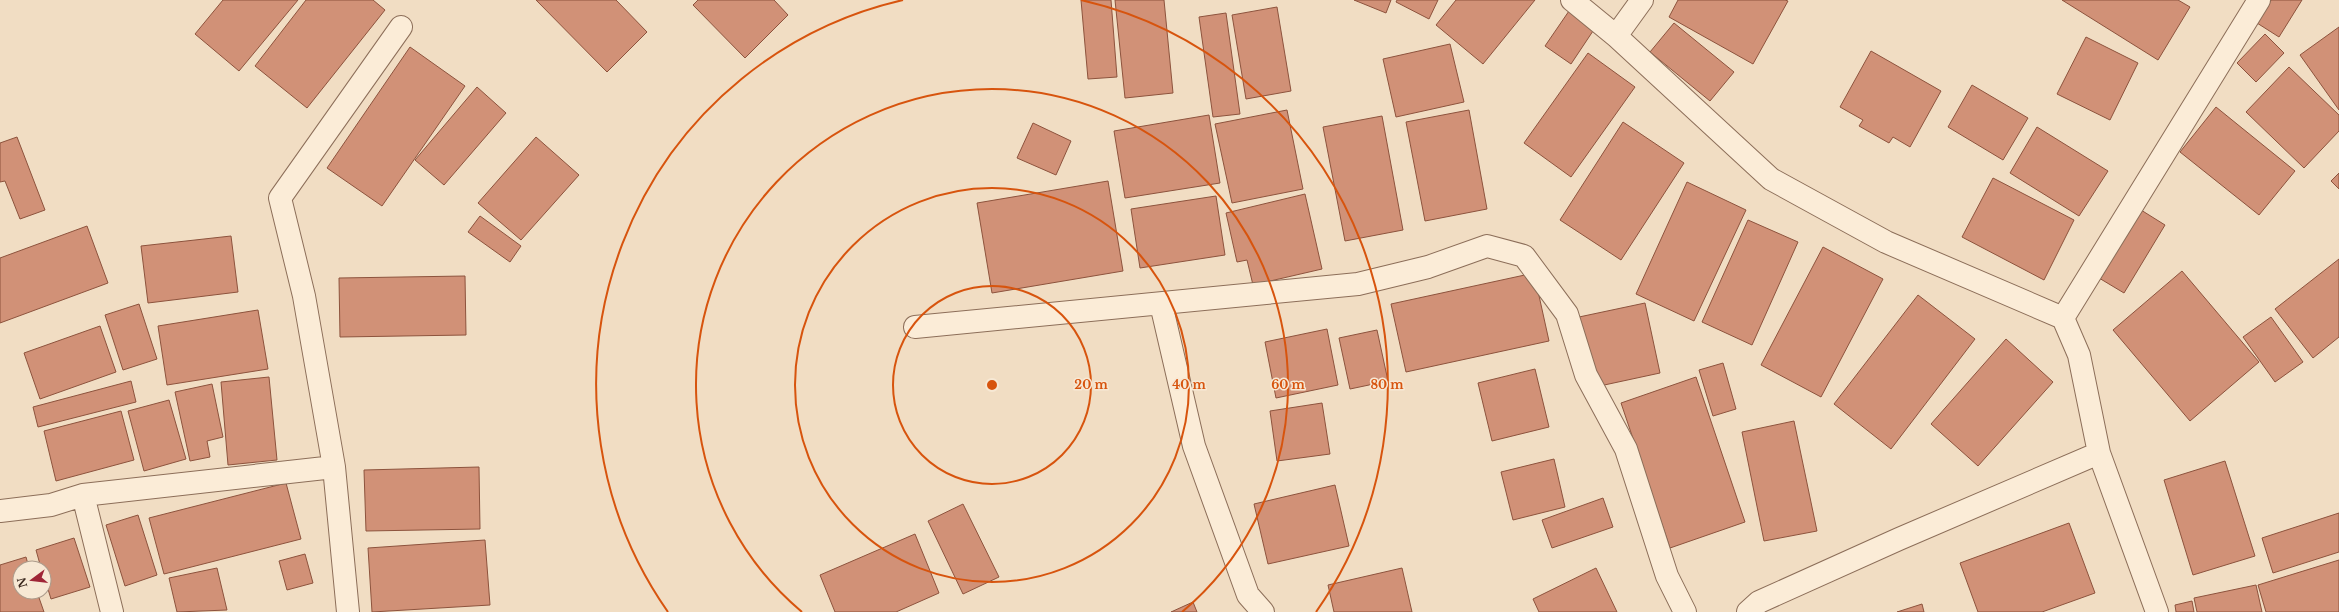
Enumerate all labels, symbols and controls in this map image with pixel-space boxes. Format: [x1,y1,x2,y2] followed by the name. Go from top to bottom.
[1074,377,1108,392] text: 20 m
[1172,377,1206,392] text: 40 m
[1271,377,1306,392] text: 60 m
[1370,377,1404,392] text: 80 m
[985,378,999,392] centre of rings
[12,560,52,600] north arrow
[14,575,30,589] text: N

